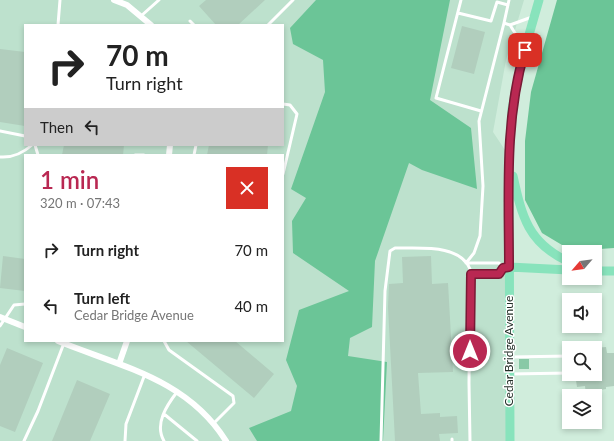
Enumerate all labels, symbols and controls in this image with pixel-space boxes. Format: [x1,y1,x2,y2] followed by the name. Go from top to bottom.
[508,33,542,67] pin
[106,38,169,72] text: 70 m
[514,39,536,61] icon: arrive
[40,40,92,92] icon: right
[106,72,183,94] text: Turn right
[81,116,103,138] icon: left
[40,118,73,136] text: Then
[40,165,99,194] text: 1 min
[226,167,268,209] button: close
[40,195,120,211] text: 320 m · 07:43
[40,239,62,261] icon: right
[74,241,139,259] text: Turn right
[234,241,268,259] text: 70 m
[562,245,602,285] north arrow
[562,245,602,429] map controls
[74,289,130,307] text: Turn left
[562,293,602,333] button: sound
[40,295,62,317] icon: left
[501,296,516,406] street label: Cedar Bridge Avenue
[234,297,268,315] text: 40 m
[74,307,194,323] text: Cedar Bridge Avenue
[449,330,491,372] position arrow
[562,341,602,381] button: search
[562,389,602,429] button: layers

